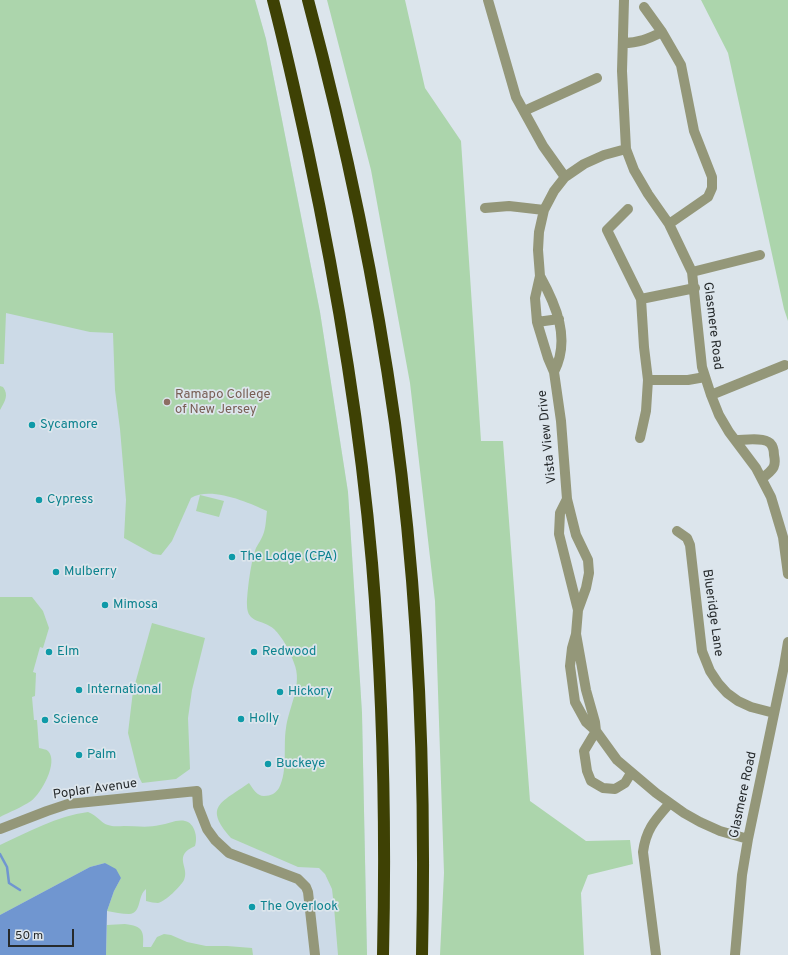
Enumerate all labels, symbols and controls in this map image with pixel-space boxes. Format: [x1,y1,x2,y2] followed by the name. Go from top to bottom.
[699,281,725,371] street label: Glasmere Road
[175,387,270,418] place label: Ramapo College of New Jersey
[535,389,561,485] street label: Vista View Drive
[162,397,172,407] marker: Ramapo College of New Jersey
[40,417,98,433] place label: Sycamore
[27,420,37,430] marker: Sycamore
[47,492,93,508] place label: Cypress
[34,495,44,505] marker: Cypress
[240,549,337,565] place label: The Lodge (CPA)
[227,552,237,562] marker: The Lodge (CPA)
[64,564,117,580] place label: Mulberry
[51,567,61,577] marker: Mulberry
[698,568,726,658] street label: Blueridge Lane
[113,597,158,613] place label: Mimosa
[100,600,110,610] marker: Mimosa
[57,644,79,660] place label: Elm
[262,644,316,660] place label: Redwood
[44,647,54,657] marker: Elm
[249,647,259,657] marker: Redwood
[87,682,161,698] place label: International
[288,684,333,700] place label: Hickory
[74,685,84,695] marker: International
[275,687,285,697] marker: Hickory
[249,711,279,727] place label: Holly
[53,712,99,728] place label: Science
[236,714,246,724] marker: Holly
[40,715,50,725] marker: Science
[87,747,116,763] place label: Palm
[74,750,84,760] marker: Palm
[727,750,761,840] street label: Glasmere Road
[276,756,325,772] place label: Buckeye
[263,759,273,769] marker: Buckeye
[52,776,138,804] street label: Poplar Avenue
[260,899,338,915] place label: The Overlook
[247,902,257,912] marker: The Overlook
[10,921,76,947] scale bar
[15,928,43,944] text: 50 m

